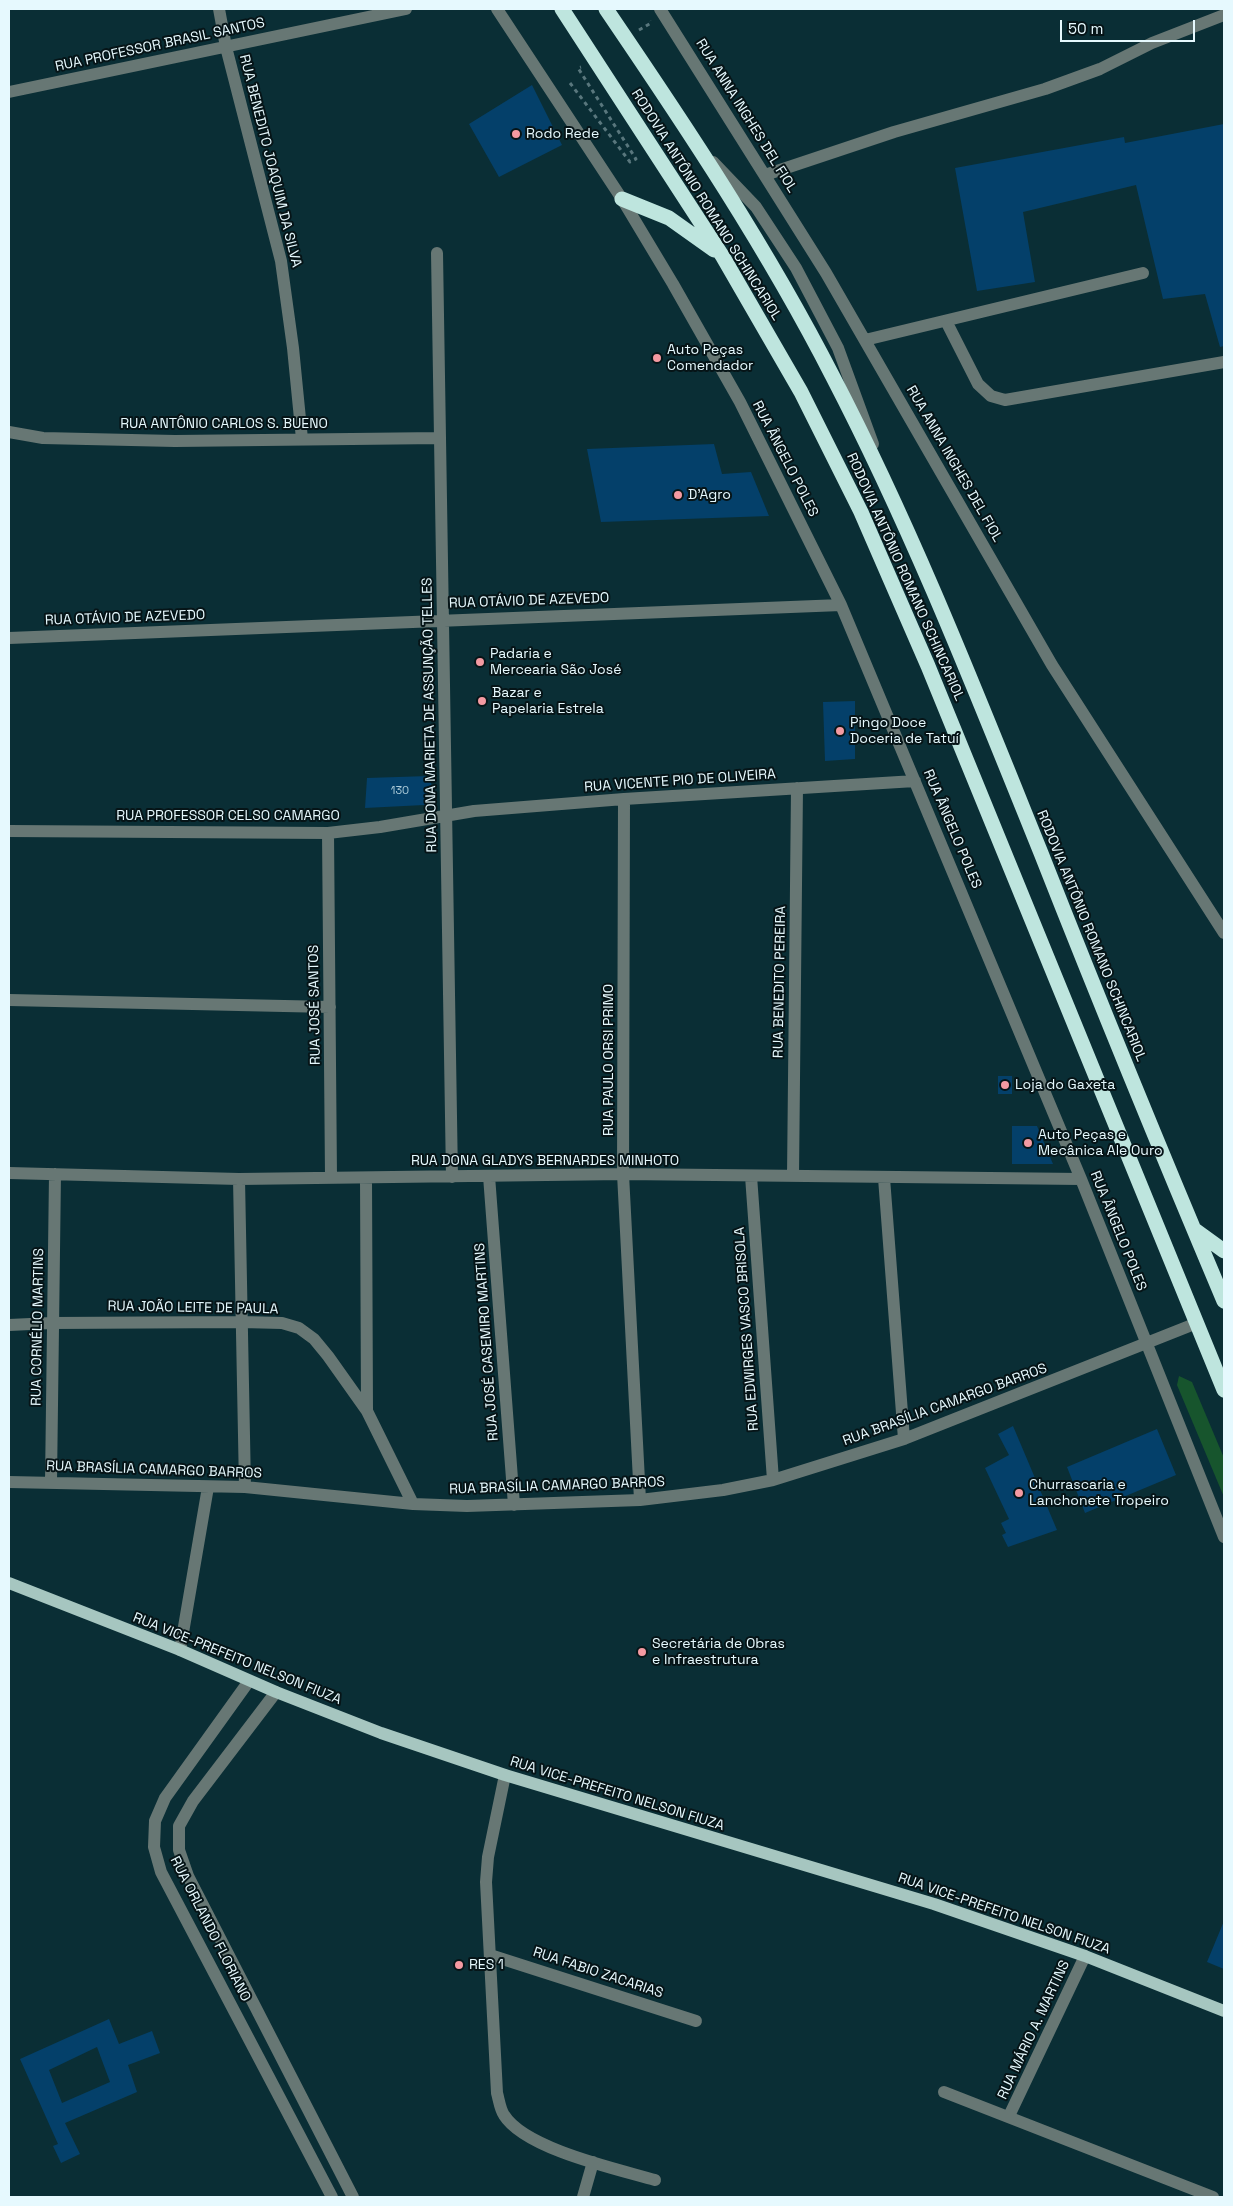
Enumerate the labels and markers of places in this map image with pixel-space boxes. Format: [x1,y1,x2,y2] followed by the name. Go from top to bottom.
[526,126,599,142] place label: Rodo Rede
[510,128,522,140] marker: Rodo Rede
[667,342,753,374] place label: Auto Peças Comendador
[651,352,663,364] marker: Auto Peças Comendador
[688,487,731,503] place label: D'Agro
[672,489,684,501] marker: D'Agro
[490,646,621,679] place label: Padaria e Mercearia São José
[474,656,486,668] marker: Padaria e Mercearia São José
[492,685,604,718] place label: Bazar e Papelaria Estrela
[476,695,488,707] marker: Bazar e Papelaria Estrela
[850,715,959,748] place label: Pingo Doce Doceria de Tatuí
[834,725,846,737] marker: Pingo Doce Doceria de Tatuí
[1015,1077,1115,1093] place label: Loja do Gaxeta
[999,1079,1011,1091] marker: Loja do Gaxeta
[1038,1127,1163,1160] place label: Auto Peças e Mecânica Ale Ouro
[1022,1137,1034,1149] marker: Auto Peças e Mecânica Ale Ouro
[1029,1477,1169,1510] place label: Churrascaria e Lanchonete Tropeiro
[1013,1487,1025,1499] marker: Churrascaria e Lanchonete Tropeiro
[652,1636,785,1668] place label: Secretária de Obras e Infraestrutura
[636,1646,648,1658] marker: Secretária de Obras e Infraestrutura
[469,1957,504,1973] place label: RES 1
[453,1959,465,1971] marker: RES 1

